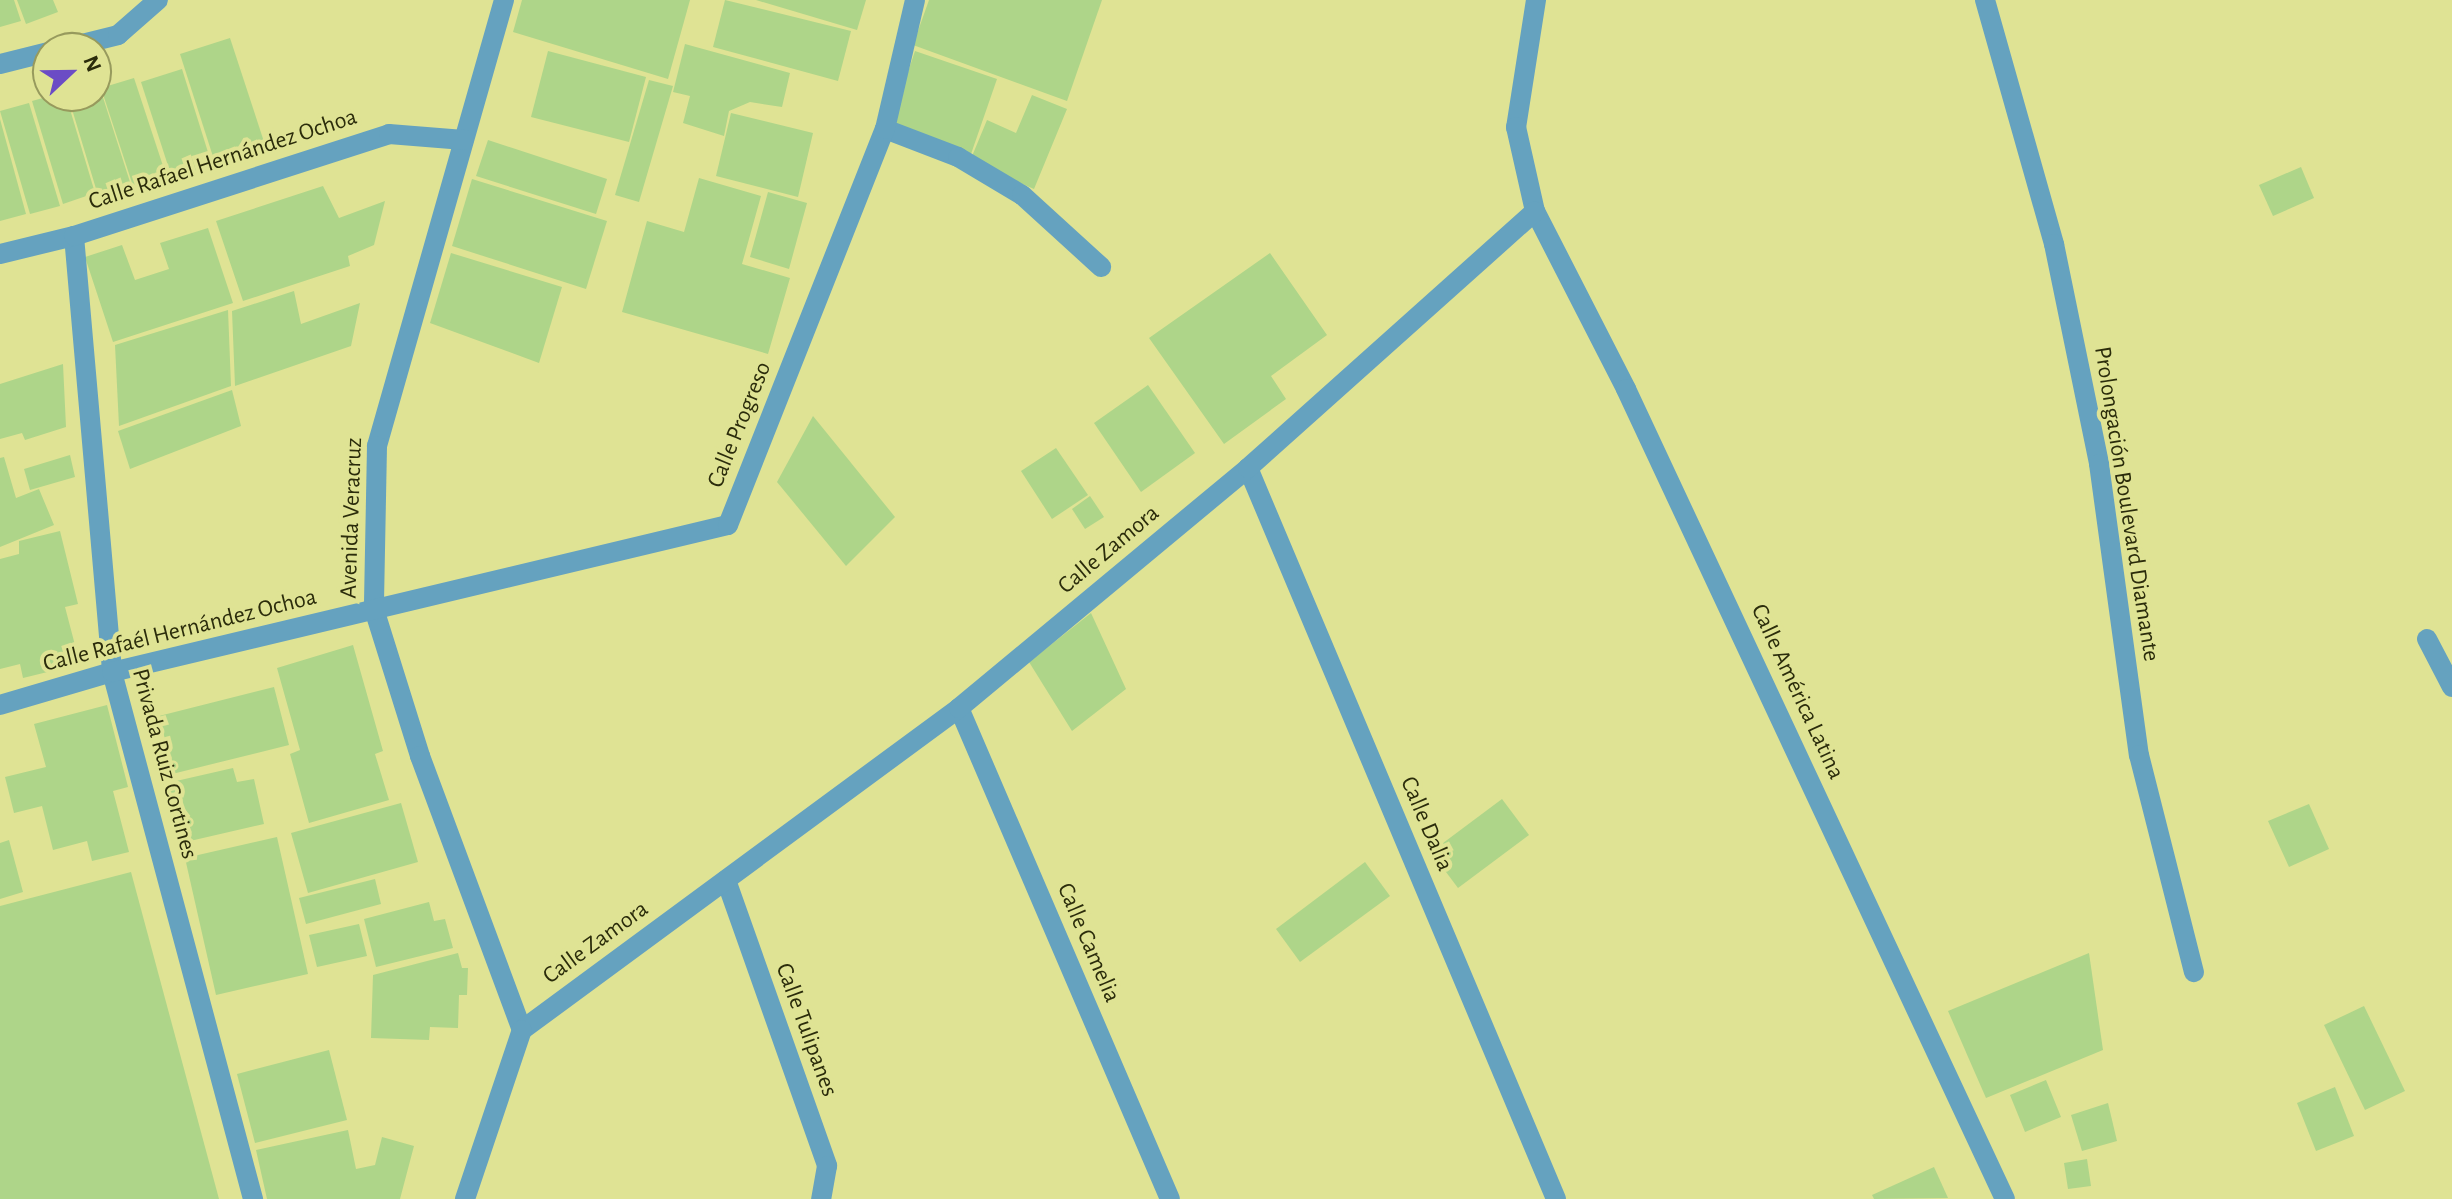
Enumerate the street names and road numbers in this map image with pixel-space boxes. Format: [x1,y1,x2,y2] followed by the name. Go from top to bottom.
[85,103,361,217] street label: Calle Rafael Hernández Ochoa
[2087,345,2165,663] street label: Prolongación Boulevard Diamante
[702,358,778,492] street label: Calle Progreso
[335,437,369,599] street label: Avenida Veracruz
[1053,499,1165,601] street label: Calle Zamora
[40,583,320,679] street label: Calle Rafaél Hernández Ochoa
[1744,600,1850,784] street label: Calle América Latina
[125,666,203,862] street label: Privada Ruiz Cortines
[1393,772,1459,876] street label: Calle Dalia
[1050,879,1126,1007] street label: Calle Camelia
[538,895,654,991] street label: Calle Zamora
[769,959,843,1101] street label: Calle Tulipanes

